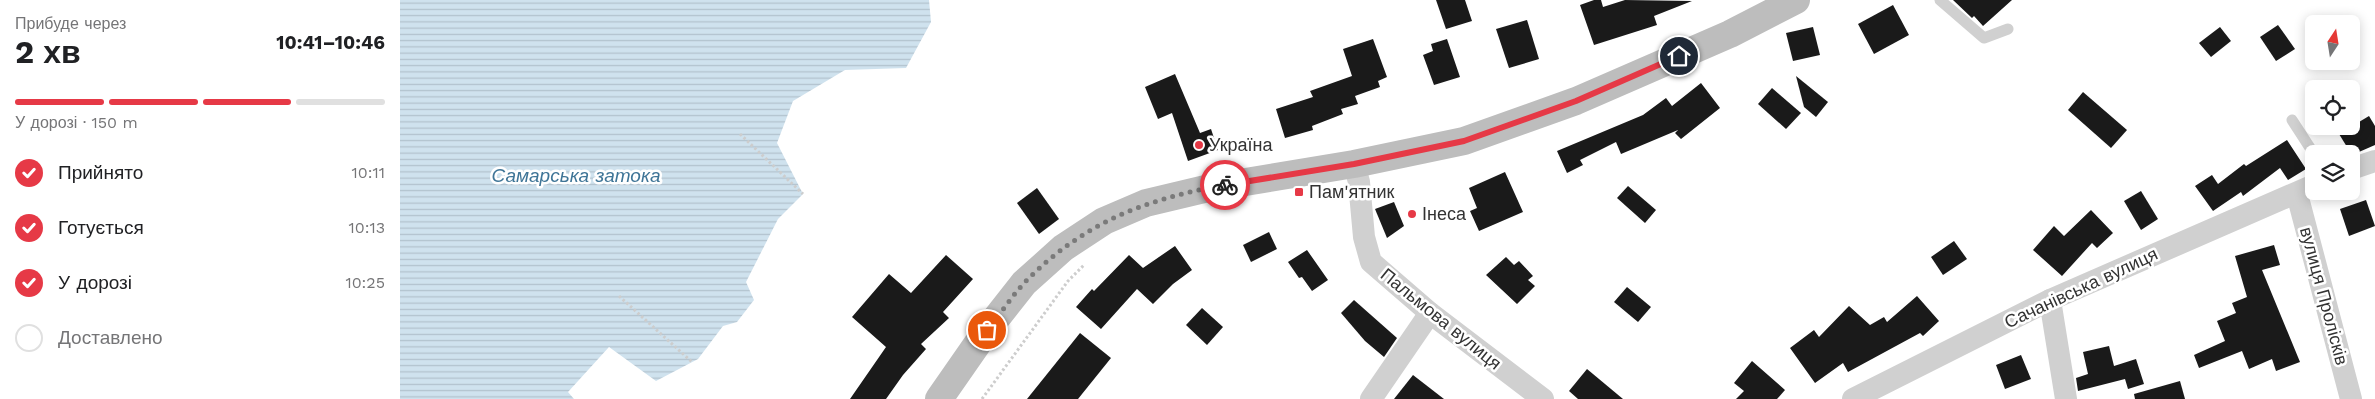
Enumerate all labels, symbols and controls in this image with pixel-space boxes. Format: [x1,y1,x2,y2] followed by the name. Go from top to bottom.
[15,14,126,33] text: Прибуде через
[2305,15,2360,70] north arrow
[2305,15,2360,200] map controls
[276,31,385,54] text: 10:41–10:46
[15,33,81,71] text: 2 хв
[1658,35,1700,77] pin
[1665,42,1693,70] icon: home
[2305,80,2360,135] button: locate
[15,113,138,132] text: У дорозі · 150 m
[1209,134,1273,155] place label: Україна
[1193,139,1205,151] marker: Україна
[2305,145,2360,200] button: layers
[15,159,43,187] icon: check
[1200,160,1250,210] courier
[58,161,143,184] text: Прийнято
[352,163,385,182] text: 10:11
[492,164,660,187] water label: Самарська затока
[1211,171,1239,199] icon: bike
[1309,181,1395,202] place label: Пам'ятник
[1293,186,1305,198] marker: Пам'ятник
[1422,203,1467,224] place label: Інеса
[1406,208,1418,220] marker: Інеса
[15,214,43,242] icon: check
[58,216,144,239] text: Готується
[349,218,385,237] text: 10:13
[2296,225,2353,367] street label: вулиця Пролісків
[2001,243,2161,332] street label: Сачанівська вулиця
[1377,264,1506,374] street label: Пальмова вулиця
[15,269,43,297] icon: check
[58,271,132,294] text: У дорозі
[345,273,385,292] text: 10:25
[966,309,1008,351] pin
[973,316,1001,344] icon: bag
[58,326,163,349] text: Доставлено

